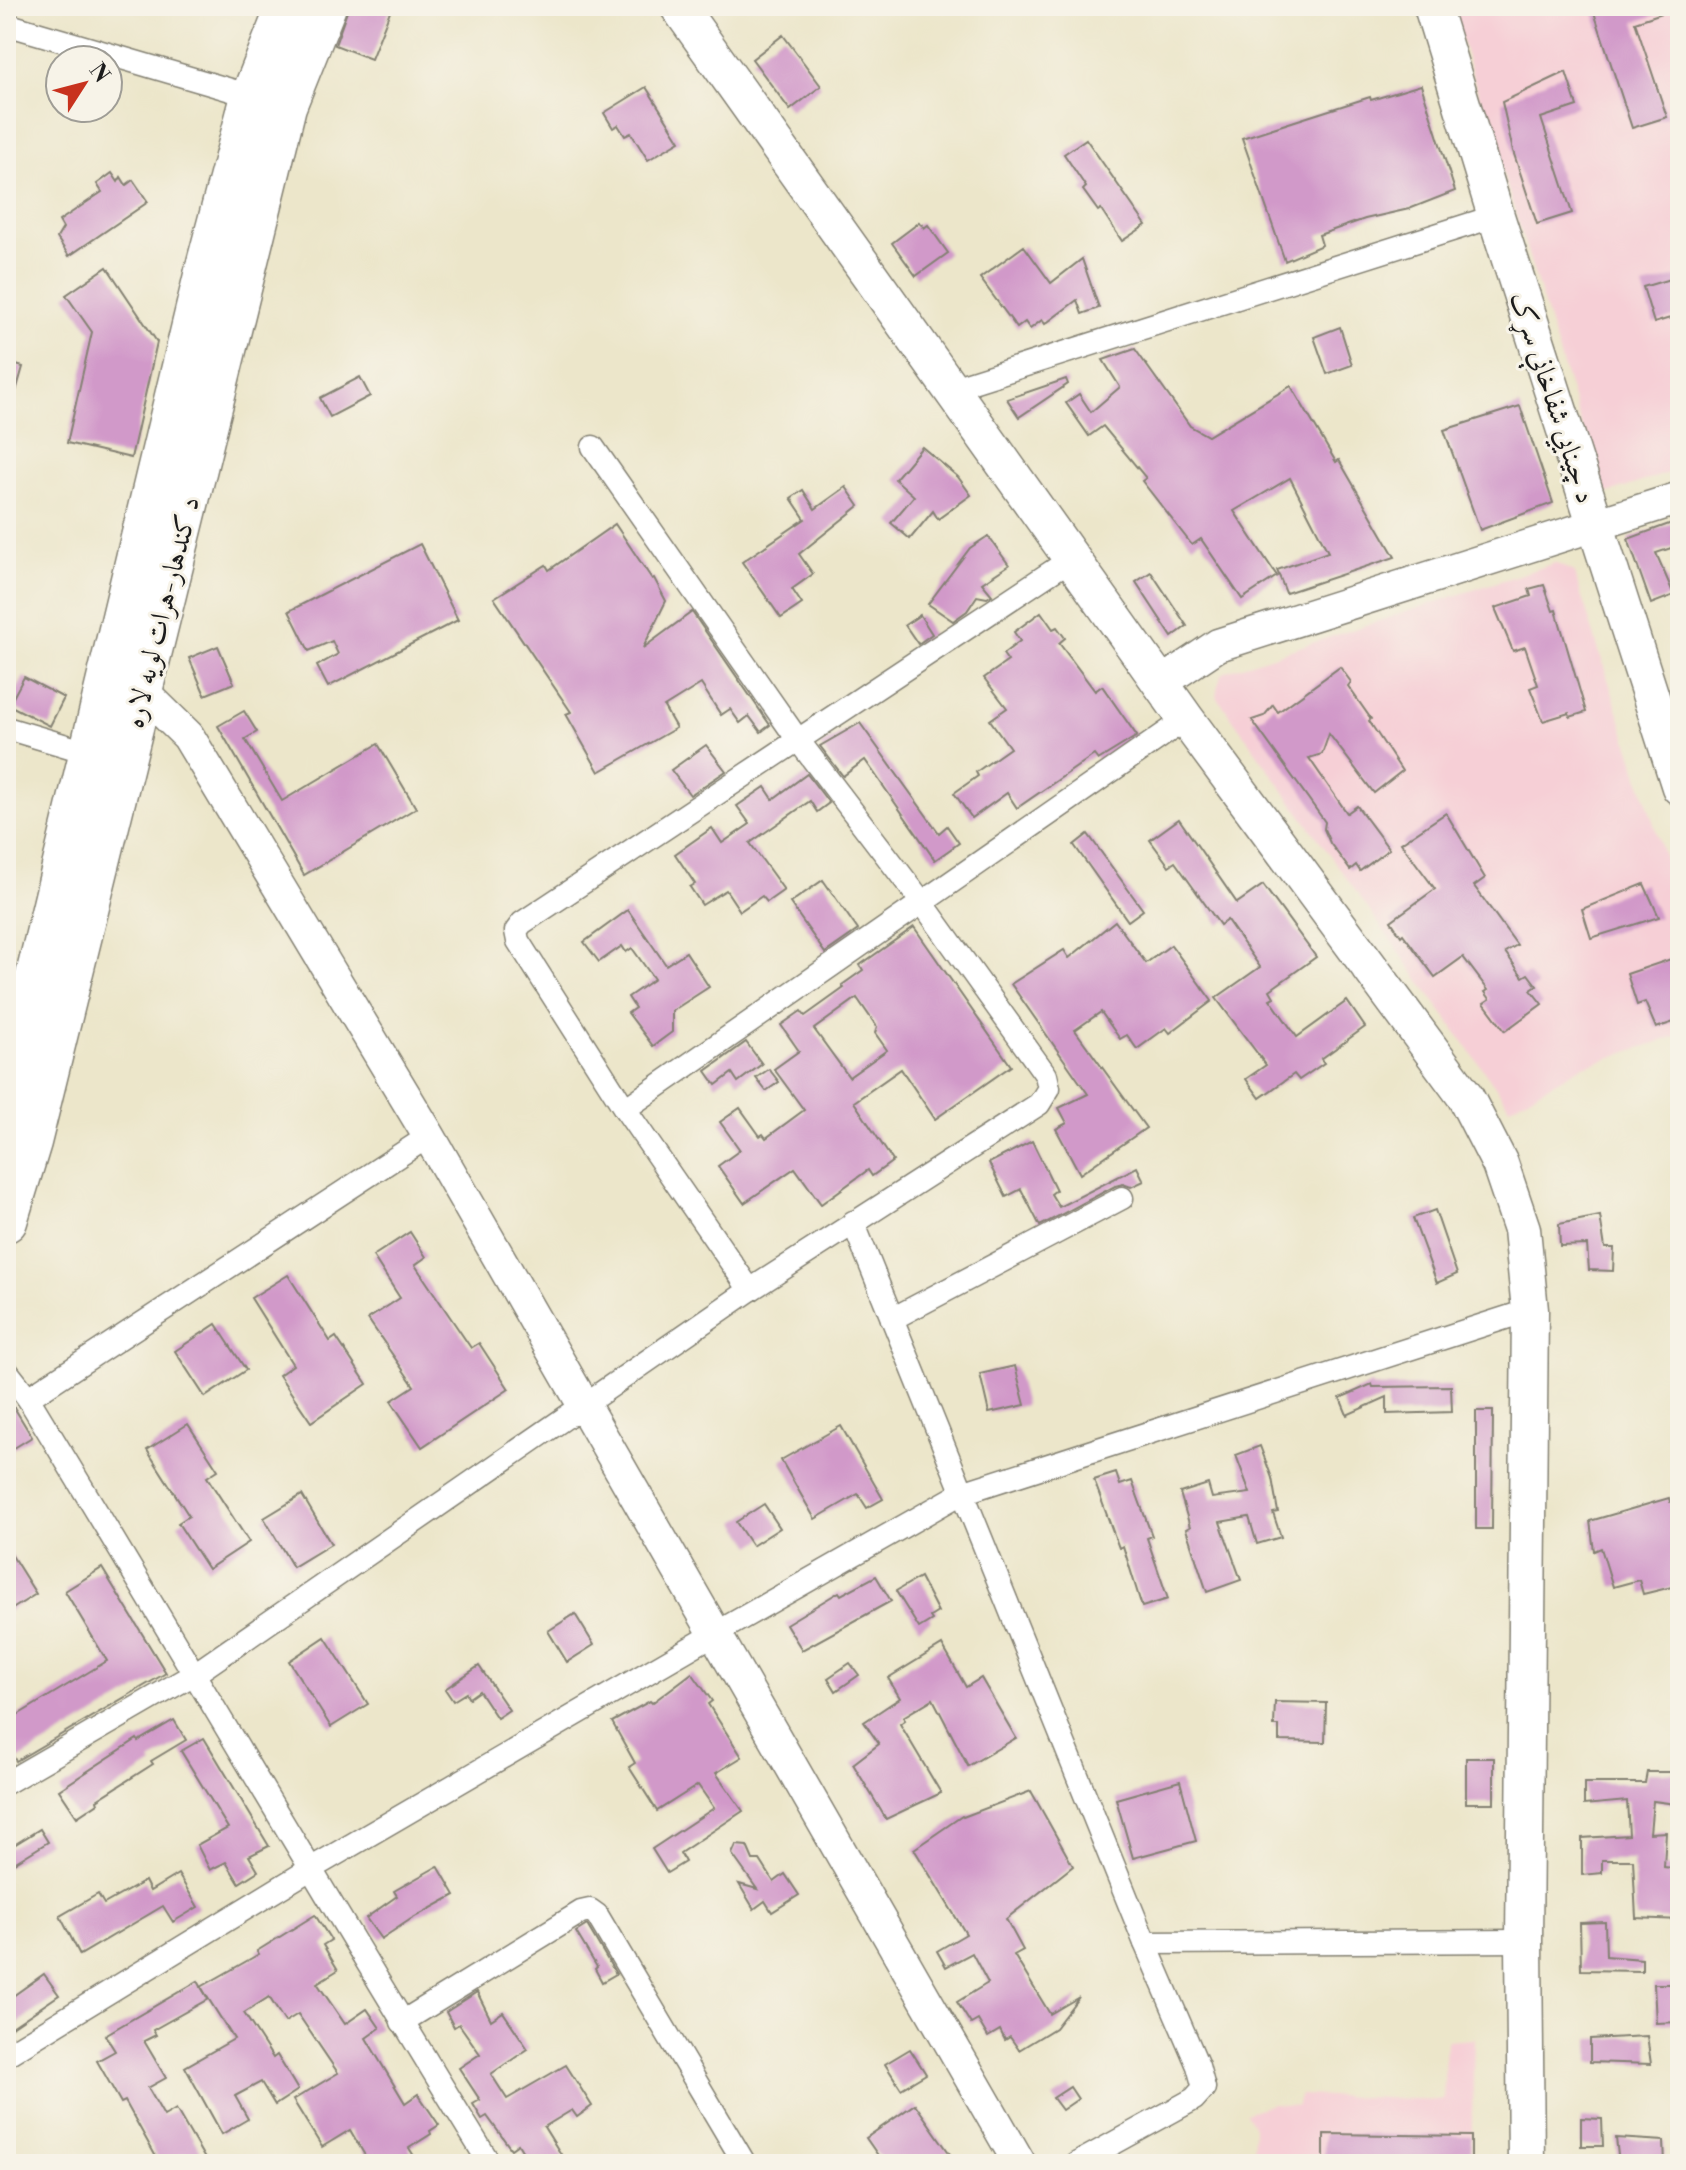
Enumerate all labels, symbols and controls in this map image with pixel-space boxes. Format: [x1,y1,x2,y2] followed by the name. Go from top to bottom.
[44,44,124,124] north arrow
[83,58,115,89] text: N
[1496,287,1603,510] street label: د چينايي شفاخانې سړک
[117,493,208,732] street label: د کندهار-هرات لويه لاره

